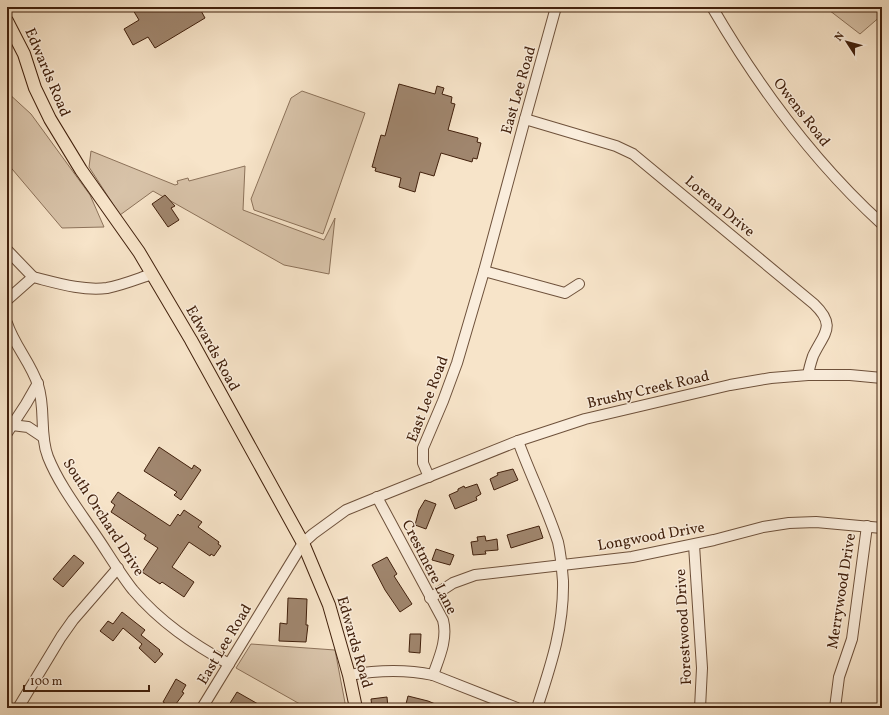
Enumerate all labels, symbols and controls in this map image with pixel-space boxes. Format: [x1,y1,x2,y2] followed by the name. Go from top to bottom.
[827,22,867,62] north arrow
[18,25,75,120] street label: Edwards Road
[832,29,849,45] text: N
[497,44,542,137] street label: East Lee Road
[767,74,834,152] street label: Owens Road
[679,172,759,243] street label: Lorena Drive
[180,302,244,395] street label: Edwards Road
[402,353,454,446] street label: East Lee Road
[585,366,712,415] street label: Brushy Creek Road
[57,455,149,581] street label: South Orchard Drive
[396,517,462,619] street label: Crestmere Lane
[596,518,707,557] street label: Longwood Drive
[823,532,862,651] street label: Merrywood Drive
[671,568,698,686] street label: Forestwood Drive
[330,594,377,691] street label: Edwards Road
[193,601,258,689] street label: East Lee Road
[24,667,149,693] scale bar
[30,674,63,690] text: 100 m

